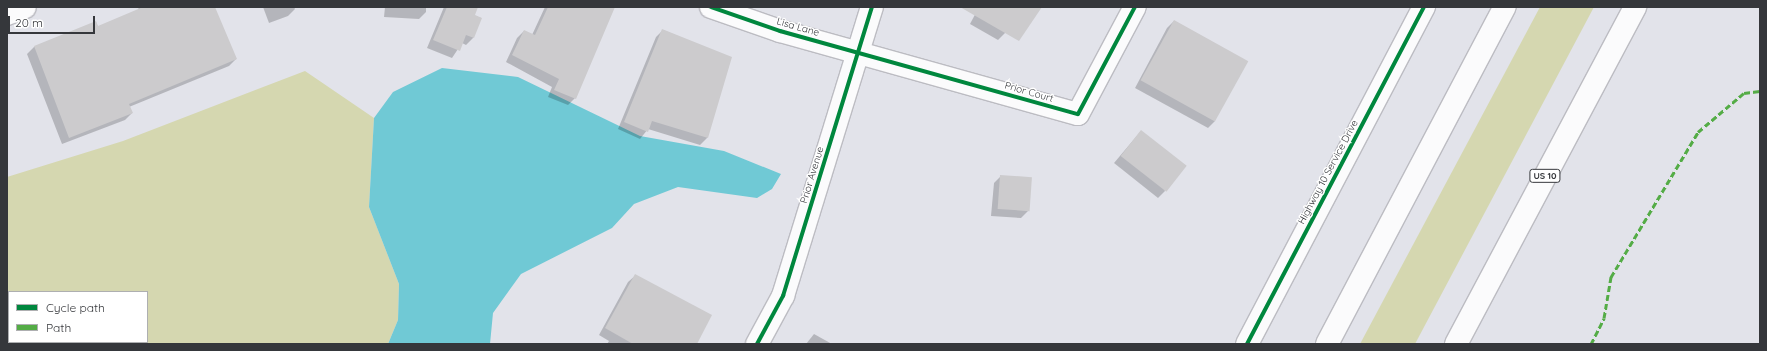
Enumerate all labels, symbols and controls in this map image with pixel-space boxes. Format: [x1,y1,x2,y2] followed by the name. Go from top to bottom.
[10,8,97,34] scale bar
[15,15,43,30] text: 20 m
[775,15,821,39] street label: Lisa Lane
[1003,79,1055,105] street label: Prior Court
[1295,118,1361,226] street label: Highway 10 Service Drive
[798,145,826,205] street label: Prior Avenue
[1529,169,1561,183] road number: US 10
[8,291,148,343] legend
[46,300,105,315] text: Cycle path
[46,320,71,335] text: Path

